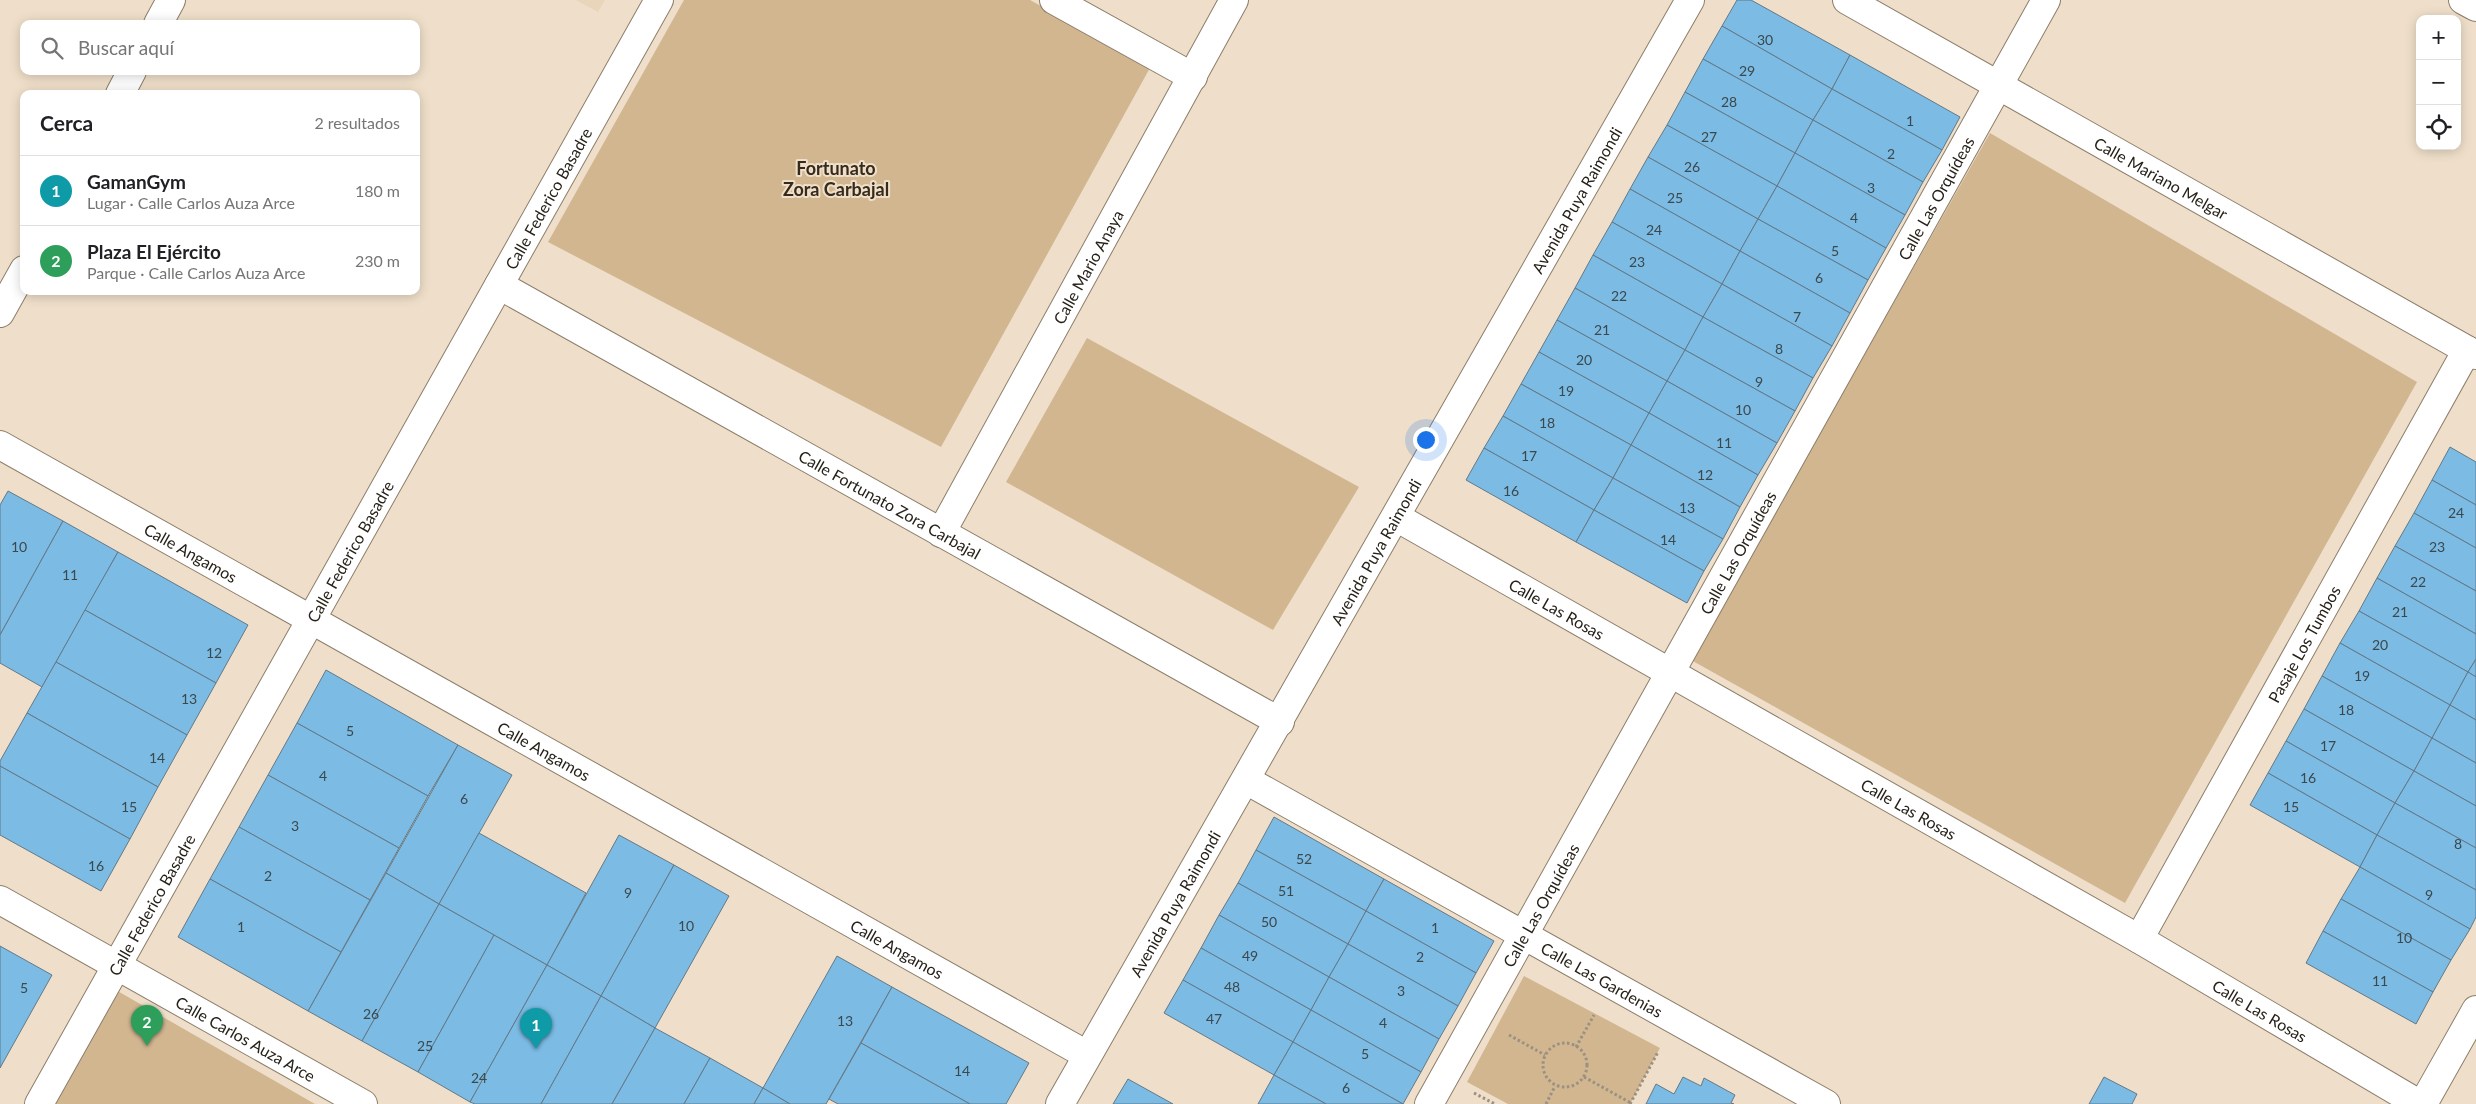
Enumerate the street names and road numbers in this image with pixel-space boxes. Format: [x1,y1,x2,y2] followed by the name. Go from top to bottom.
[500,124,595,272] street label: Calle Federico Basadre
[1527,124,1625,276] street label: Avenida Puya Raimondi
[2091,132,2232,223] street label: Calle Mariano Melgar
[1893,133,1977,263] street label: Calle Las Orquídeas
[1048,206,1126,327] street label: Calle Mario Anaya
[796,445,984,562] street label: Calle Fortunato Zora Carbajal
[1326,475,1424,628] street label: Avenida Puya Raimondi
[302,477,397,625] street label: Calle Federico Basadre
[1695,487,1779,617] street label: Calle Las Orquídeas
[141,519,241,586] street label: Calle Angamos
[1506,574,1608,643] street label: Calle Las Rosas
[2263,582,2344,705] street label: Pasaje Los Tumbos
[494,717,594,784] street label: Calle Angamos
[1858,774,1960,843] street label: Calle Las Rosas
[1125,827,1224,980] street label: Avenida Puya Raimondi
[104,830,198,978] street label: Calle Federico Basadre
[1498,840,1582,970] street label: Calle Las Orquídeas
[848,915,947,982] street label: Calle Angamos
[1538,937,1666,1021] street label: Calle Las Gardenias
[2209,975,2311,1046] street label: Calle Las Rosas
[173,991,319,1085] street label: Calle Carlos Auza Arce

